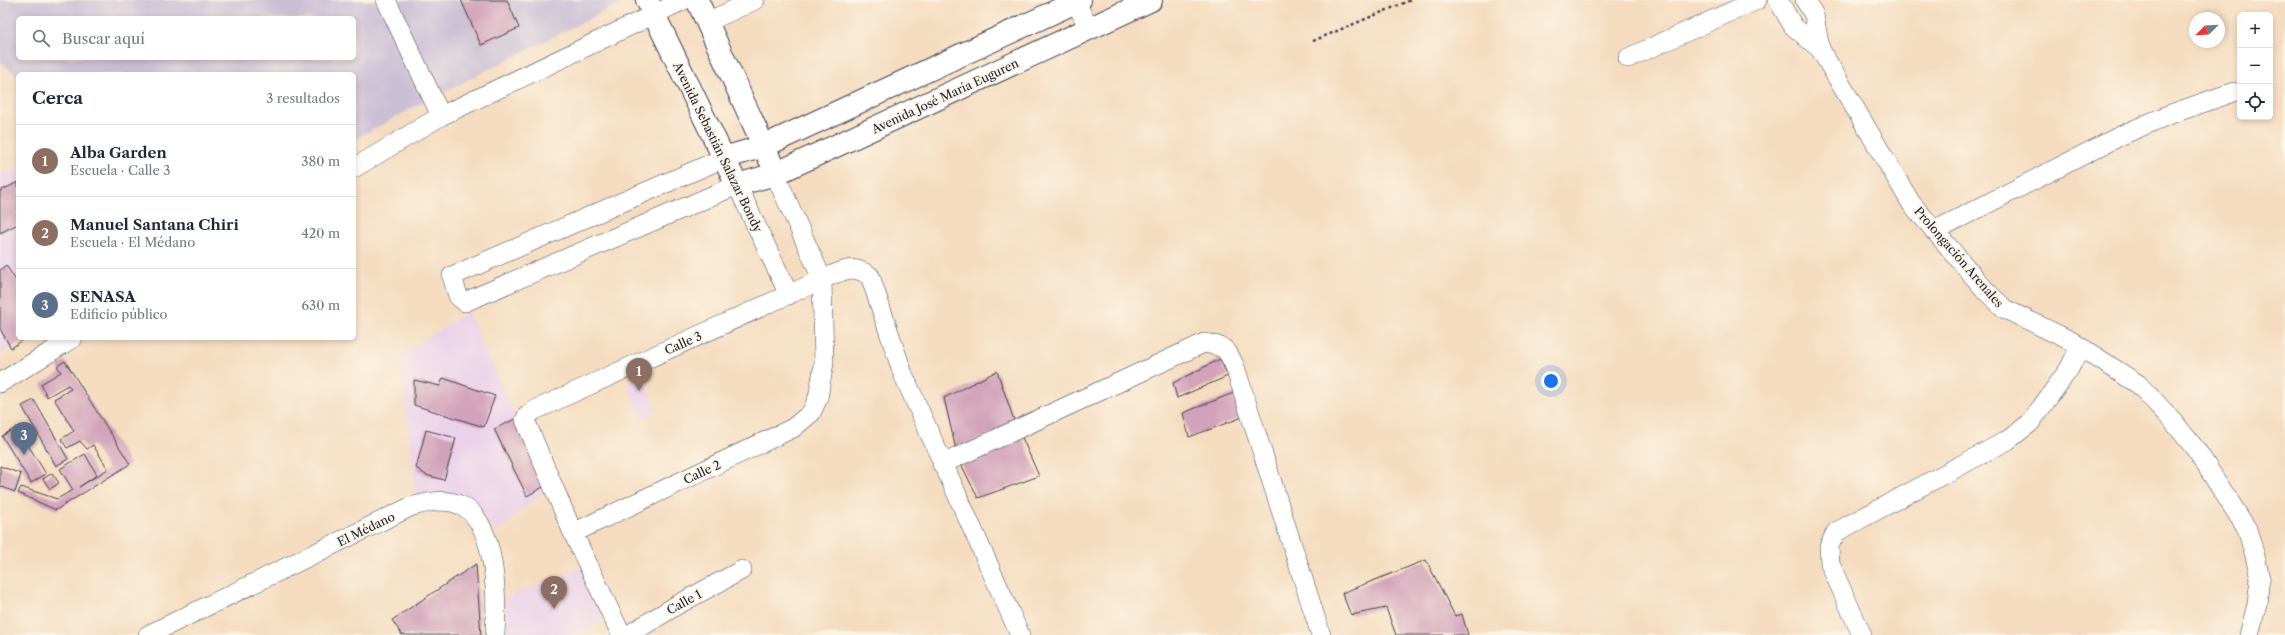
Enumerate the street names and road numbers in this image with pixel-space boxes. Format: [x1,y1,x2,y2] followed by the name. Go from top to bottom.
[868,55,1021,137] street label: Avenida José María Euguren
[670,59,766,235] street label: Avenida Sebastián Salazar Bondy
[1911,204,2007,310] street label: Prolongación Arenales
[662,328,704,358] street label: Calle 3
[681,457,723,487] street label: Calle 2
[335,509,397,549] street label: El Médano
[664,586,704,618] street label: Calle 1

